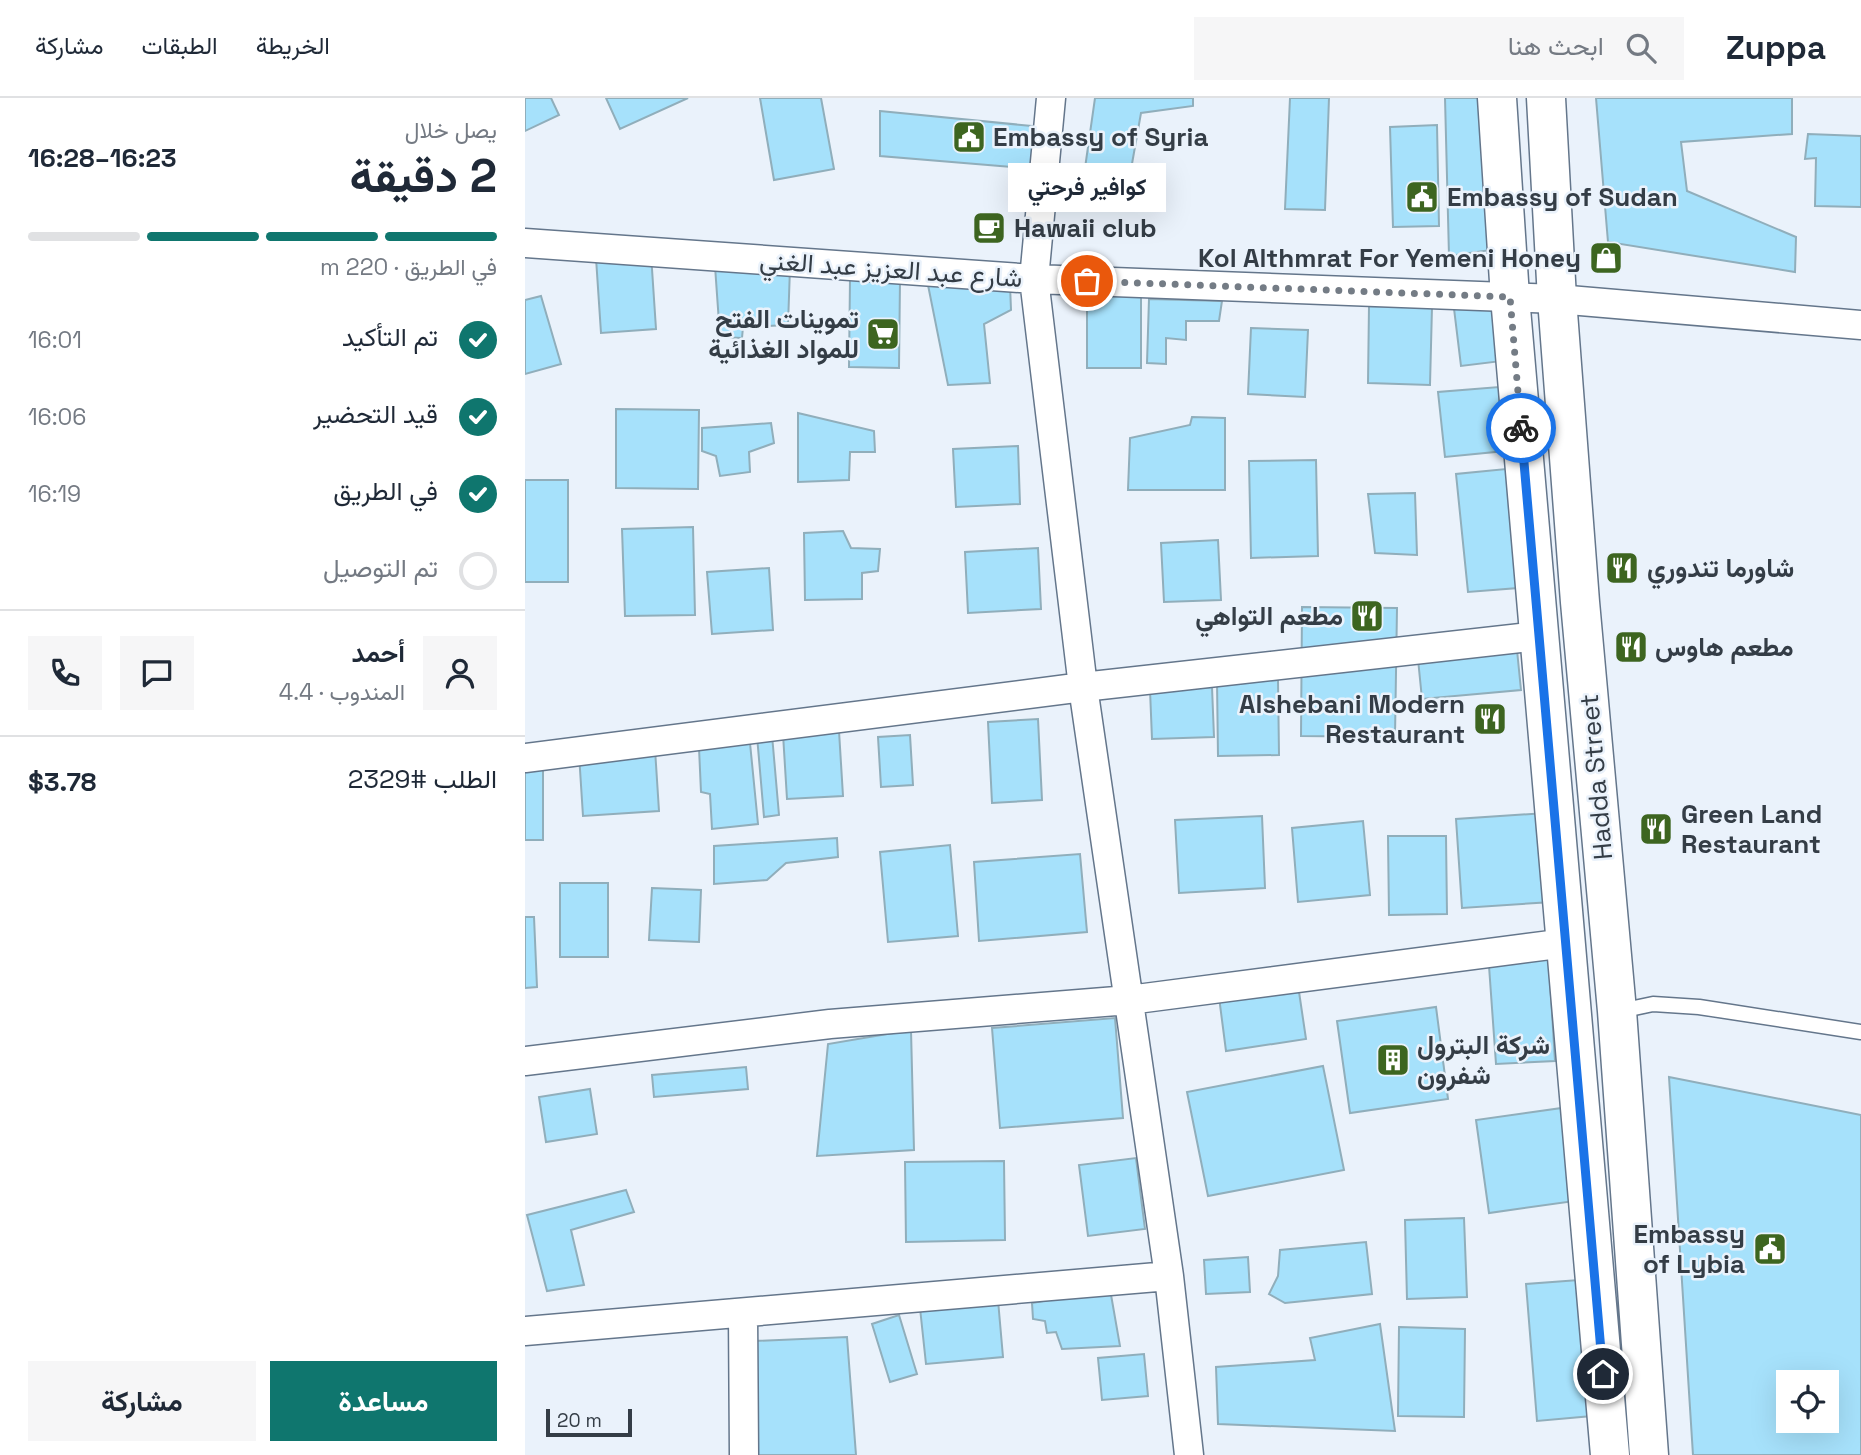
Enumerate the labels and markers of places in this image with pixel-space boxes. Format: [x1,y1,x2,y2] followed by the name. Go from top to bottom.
[950,118,988,156] public building icon: Embassy of Syria
[993,120,1208,154] place label: Embassy of Syria
[1008,162,1166,211] callout: كوافير فرحتي
[1403,178,1441,216] public building icon: Embassy of Sudan
[1447,180,1678,214] place label: Embassy of Sudan
[970,209,1008,247] cafe icon: Hawaii club
[1014,211,1157,245] place label: Hawaii club
[1587,239,1625,277] shop icon: Kol Althmrat For Yemeni Honey
[1198,241,1581,275] place label: Kol Althmrat For Yemeni Honey
[1057,251,1117,311] pin
[708,302,859,366] place label: تموينات الفتح للمواد الغذائية
[864,315,902,353] supermarket icon: تموينات الفتح للمواد الغذائية
[1603,549,1641,587] restaurant icon: شاورما تندوري
[1647,551,1794,590] place label: شاورما تندوري
[1348,597,1386,635] restaurant icon: مطعم التواهي
[1195,599,1343,638] place label: مطعم التواهي
[1612,628,1650,666] restaurant icon: مطعم هاوس
[1655,630,1794,664] place label: مطعم هاوس
[1239,687,1465,751] place label: Alshebani Modern Restaurant
[1471,700,1509,738] restaurant icon: Alshebani Modern Restaurant
[1681,797,1822,861] place label: Green Land Restaurant
[1637,810,1675,848] restaurant icon: Green Land Restaurant
[1417,1028,1550,1092] place label: شركة البترول شفرون
[1374,1041,1412,1079] building icon: شركة البترول شفرون
[1634,1217,1745,1281] place label: Embassy of Lybia
[1751,1230,1789,1268] public building icon: Embassy of Lybia
[1573,1344,1633,1404] pin

